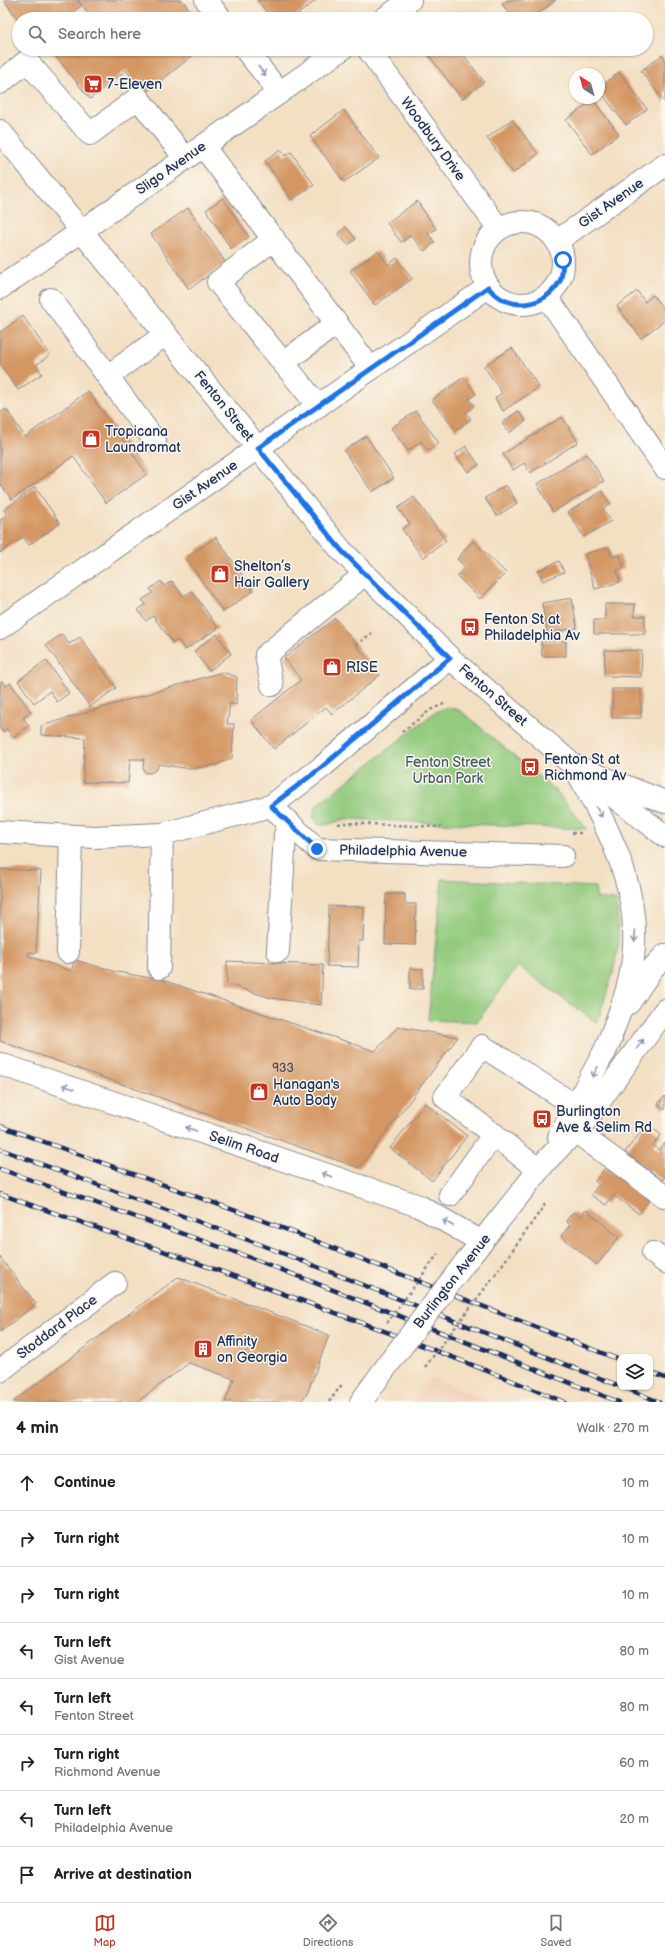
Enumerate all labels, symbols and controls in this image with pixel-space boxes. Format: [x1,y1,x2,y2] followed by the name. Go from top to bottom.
[12,12,653,56] search box
[26,23,48,45] icon: search
[58,25,141,44] text: Search here
[258,65,267,76] one-way arrow
[569,68,605,104] north arrow
[82,73,104,95] supermarket icon: 7-Eleven
[107,76,162,93] place label: 7-Eleven
[397,94,469,184] street label: Woodbury Drive
[133,138,209,198] street label: Sligo Avenue
[575,174,647,232] street label: Gist Avenue
[554,251,572,269] route start
[190,367,258,445] street label: Fenton Street
[105,423,181,456] place label: Tropicana Laundromat
[80,428,102,450] shop icon: Tropicana Laundromat
[169,456,241,514] street label: Gist Avenue
[234,558,310,591] place label: Shelton’s Hair Gallery
[209,563,231,585] shop icon: Shelton’s Hair Gallery
[484,611,580,644] place label: Fenton St at Philadelphia Av
[459,616,481,638] bus stop icon: Fenton St at Philadelphia Av
[321,656,343,678] shop icon: RISE
[346,659,378,676] place label: RISE
[455,660,531,730] street label: Fenton Street
[544,751,627,784] place label: Fenton St at Richmond Av
[405,754,492,787] park label: Fenton Street Urban Park
[519,756,541,778] bus stop icon: Fenton St at Richmond Av
[596,806,604,818] one-way arrow
[308,840,326,858] route end
[339,841,467,861] street label: Philadelphia Avenue
[631,929,638,942] one-way arrow
[636,1039,644,1050] one-way arrow
[272,1061,294,1076] house number: 933
[590,1066,598,1078] one-way arrow
[273,1076,340,1109] place label: Hanagan's Auto Body
[248,1081,270,1103] shop icon: Hanagan's Auto Body
[61,1083,74,1090] one-way arrow
[556,1103,652,1136] place label: Burlington Ave & Selim Rd
[531,1108,553,1130] bus stop icon: Burlington Ave & Selim Rd
[184,1125,197,1132] one-way arrow
[207,1127,281,1167] street label: Selim Road
[321,1171,334,1178] one-way arrow
[442,1218,454,1226] one-way arrow
[410,1230,494,1332] street label: Burlington Avenue
[13,1291,101,1363] street label: Stoddard Place
[217,1333,288,1366] place label: Affinity on Georgia
[192,1338,214,1360] building icon: Affinity on Georgia
[617,1354,653,1390] map controls
[617,1354,653,1390] button: layers
[16,1418,59,1438] text: 4 min
[577,1420,649,1436] text: Walk · 270 m
[16,1472,38,1494] icon: ahead
[54,1473,116,1492] text: Continue
[622,1475,649,1491] text: 10 m
[16,1528,38,1550] icon: right
[54,1529,119,1548] text: Turn right
[622,1531,649,1547] text: 10 m
[16,1584,38,1606] icon: right
[54,1585,119,1604] text: Turn right
[622,1587,649,1603] text: 10 m
[54,1633,111,1652] text: Turn left
[16,1640,38,1662] icon: left
[620,1643,649,1659] text: 80 m
[54,1652,124,1668] text: Gist Avenue
[54,1689,111,1708] text: Turn left
[16,1696,38,1718] icon: left
[620,1699,649,1715] text: 80 m
[54,1708,134,1724] text: Fenton Street
[54,1745,119,1764] text: Turn right
[16,1752,38,1774] icon: right
[619,1755,649,1771] text: 60 m
[54,1764,160,1780] text: Richmond Avenue
[54,1801,111,1820] text: Turn left
[16,1808,38,1830] icon: left
[619,1811,649,1827] text: 20 m
[54,1820,173,1836] text: Philadelphia Avenue
[16,1864,38,1886] icon: arrive
[54,1865,192,1884] text: Arrive at destination
[94,1912,116,1949] tab: Map
[303,1912,353,1949] tab: Directions
[541,1912,571,1949] tab: Saved

